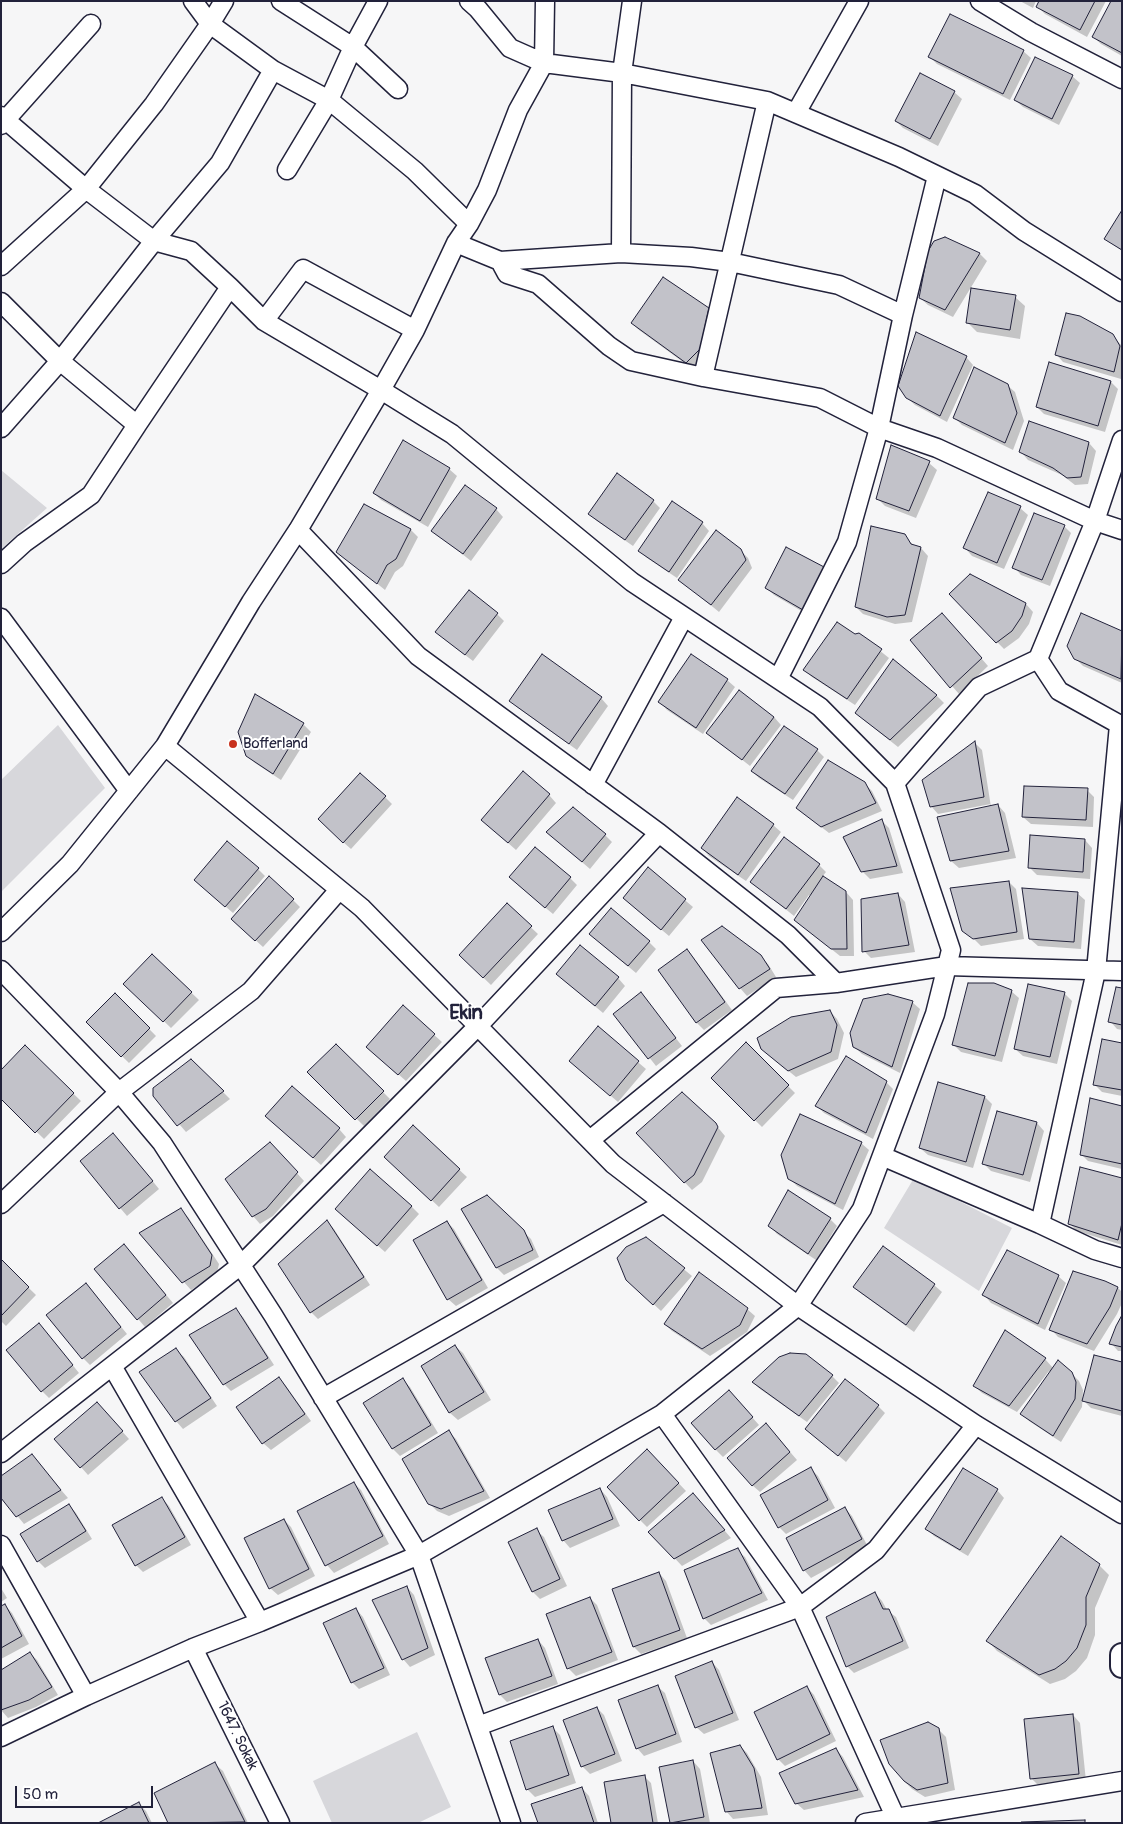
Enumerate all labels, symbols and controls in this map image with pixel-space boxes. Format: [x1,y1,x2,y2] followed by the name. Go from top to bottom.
[243,735,308,753] place label: Bofferland
[227,738,239,750] marker: Bofferland
[449,1002,483,1026] district label: Ekin
[213,1699,261,1773] street label: 1647. Sokak
[18,1776,155,1808] scale bar
[23,1785,58,1804] text: 50 m

